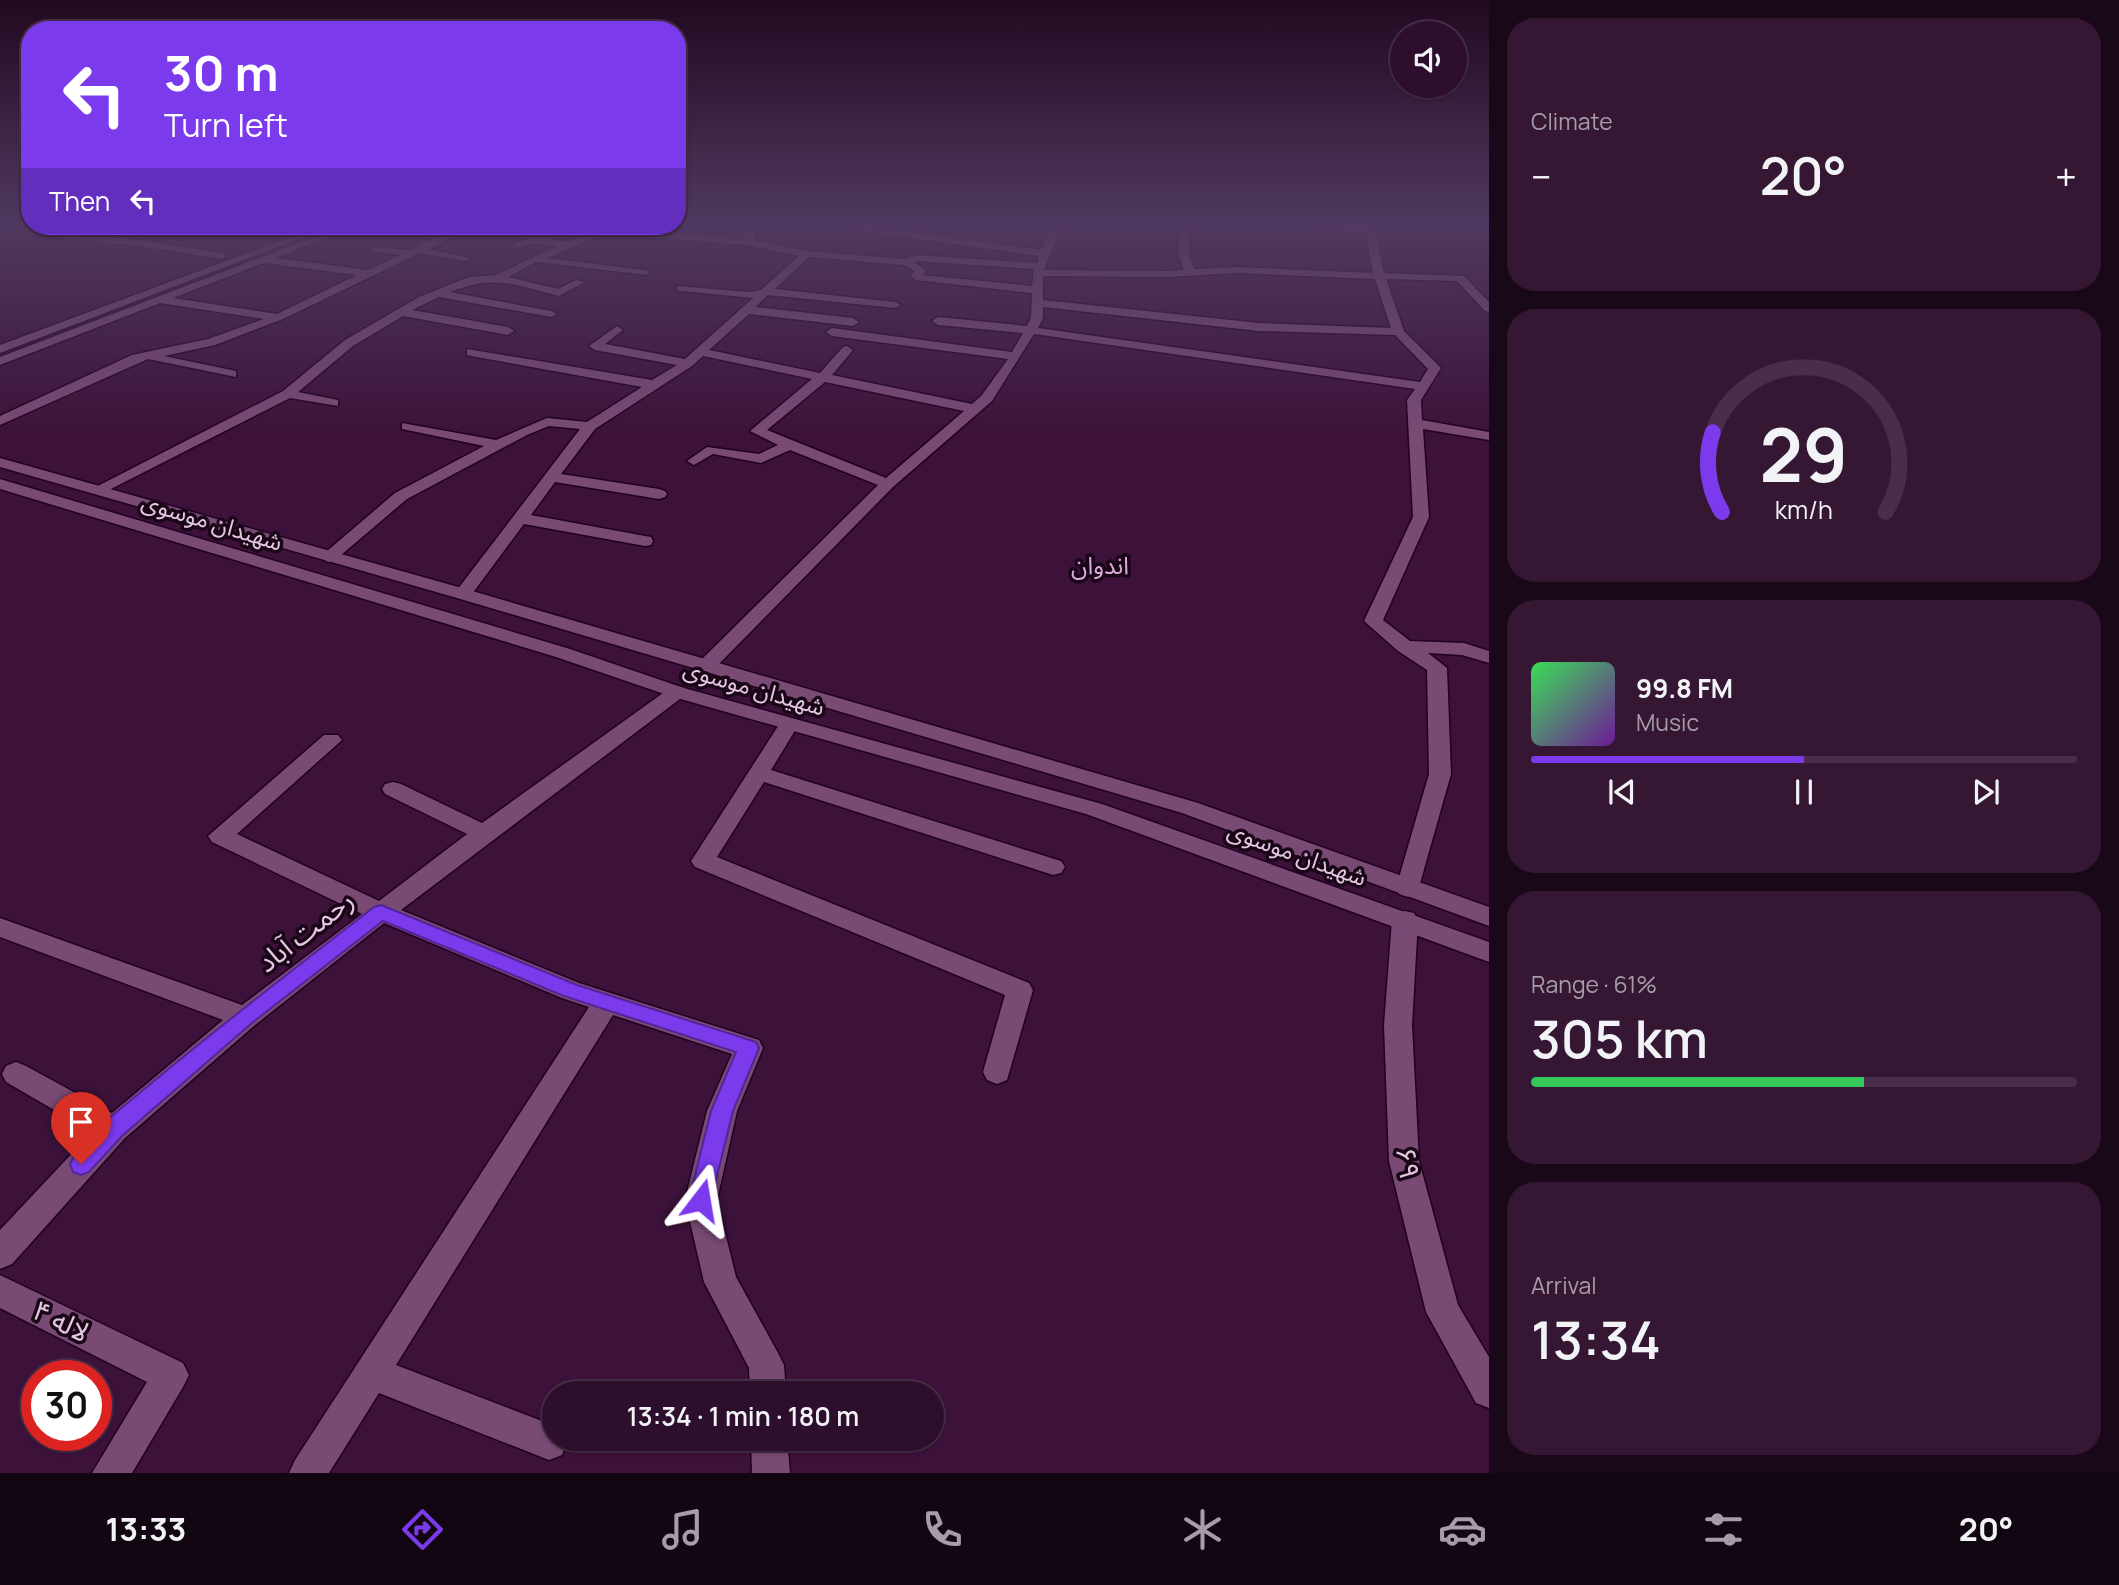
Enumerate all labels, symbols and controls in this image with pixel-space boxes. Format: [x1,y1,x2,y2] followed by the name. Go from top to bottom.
[1390,21,1467,98] map controls
[1390,21,1467,98] button: sound
[164,39,279,106] text: 30 m
[49,49,140,140] icon: left
[164,103,288,147] text: Turn left
[1531,105,1613,137] text: Climate
[1760,140,1847,211] text: 20°
[1531,150,1552,202] text: −
[2055,150,2077,202] text: +
[124,182,162,220] icon: left
[49,183,110,219] text: Then
[1760,404,1848,504] text: 29
[138,484,287,558] street label: شهیدان موسوی
[1775,491,1833,526] text: km/h
[1071,548,1129,581] district label: اندوان
[680,652,829,722] street label: شهیدان موسوی
[1636,670,1733,706] text: 99.8 FM
[1636,706,1699,738] text: Music
[1603,773,1641,811] icon: previous
[1785,773,1823,811] icon: pause
[1967,773,2005,811] icon: next
[1223,813,1371,893] street label: شهیدان موسوی
[248,880,361,980] street label: رحمت آباد
[1531,968,1657,1000] text: Range · 61%
[1531,1003,1708,1074] text: 305 km
[51,1092,111,1164] pin
[62,1103,100,1141] icon: arrive
[1388,1144,1430,1182] street label: ۶۹
[664,1163,738,1237] position arrow
[1531,1269,1597,1301] text: Arrival
[27,1290,96,1350] street label: لاله ۴
[1531,1304,1661,1375] text: 13:34
[21,1360,112,1451] speed limit sign: 30
[627,1398,859,1434] text: 13:34 · 1 min · 180 m
[398,1505,447,1554] icon: directions
[658,1505,707,1554] icon: music
[918,1505,967,1554] icon: phone
[1178,1505,1227,1554] icon: climate
[1438,1505,1487,1554] icon: car
[1699,1505,1748,1554] icon: filters
[106,1507,186,1551] text: 13:33
[1959,1507,2013,1551] text: 20°

